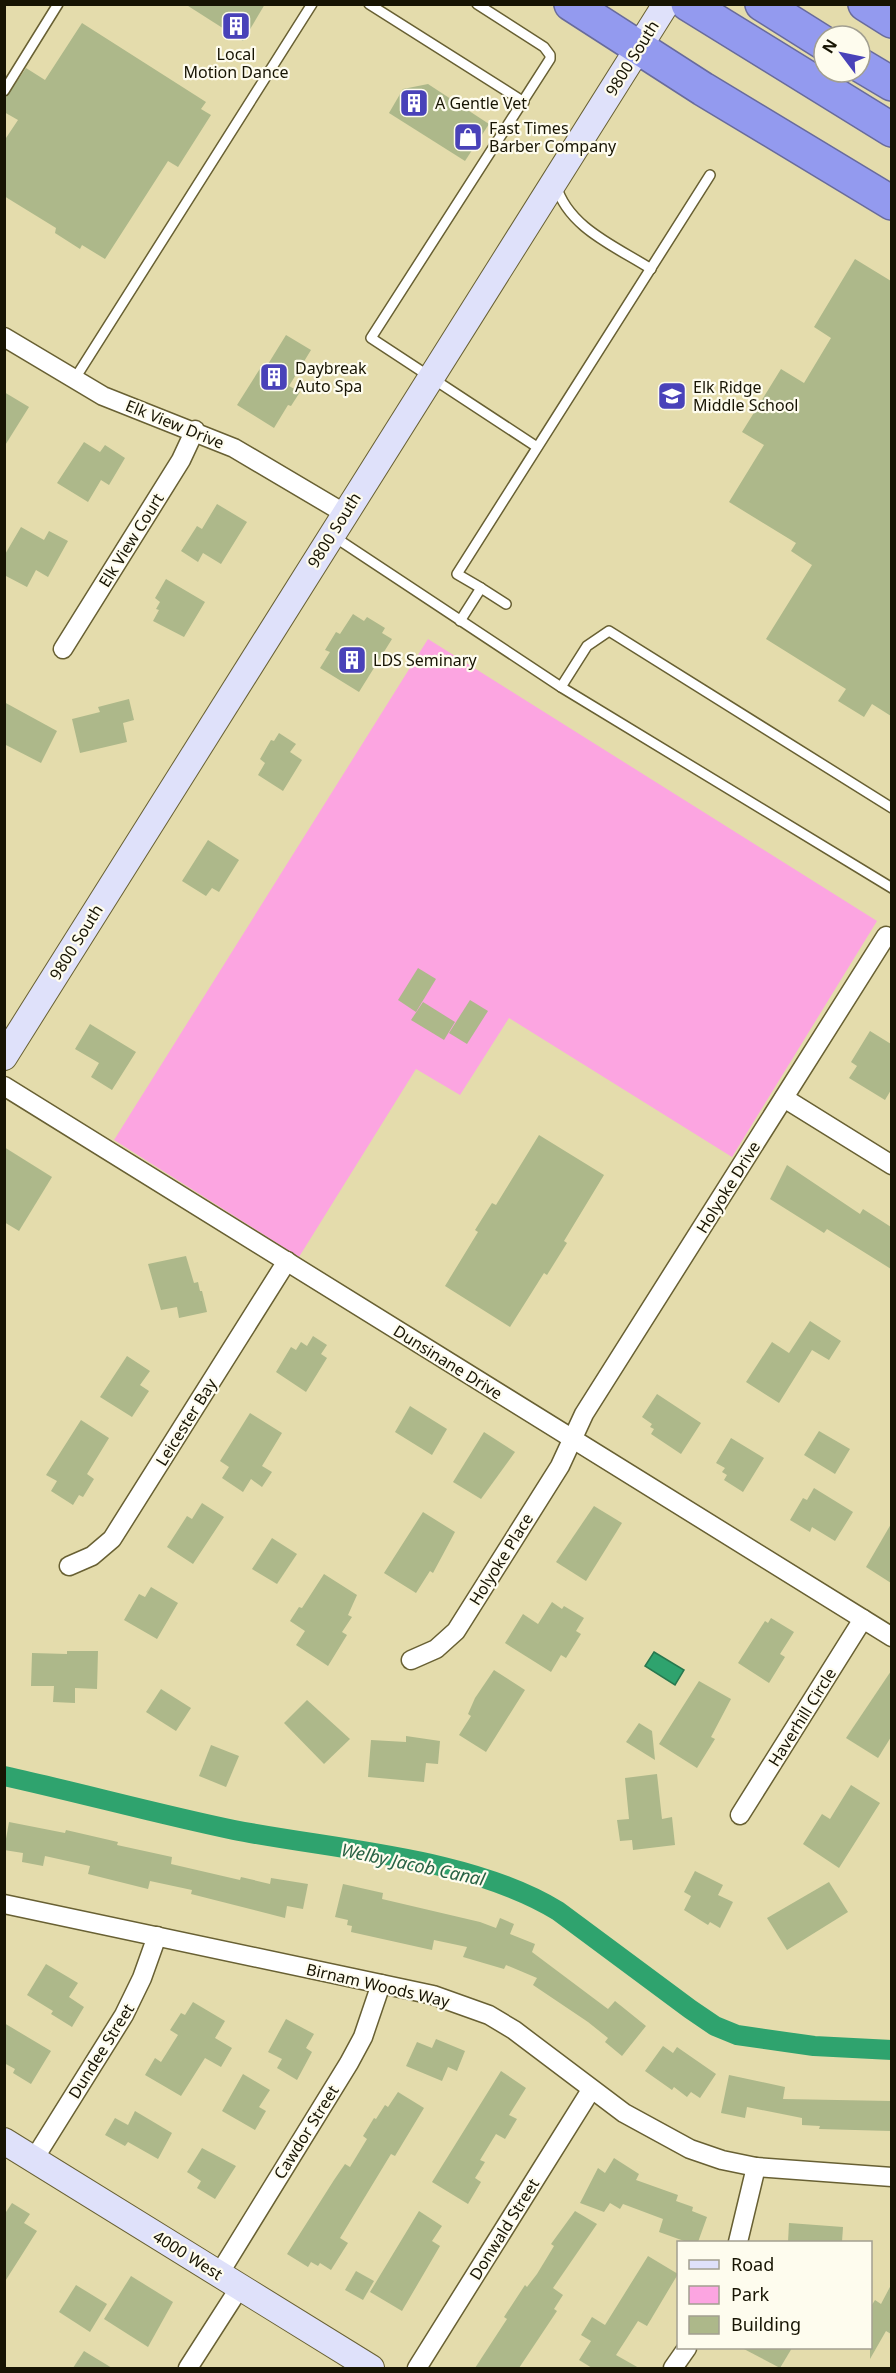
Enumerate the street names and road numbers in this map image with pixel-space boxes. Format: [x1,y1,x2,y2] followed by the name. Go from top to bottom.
[600,16,664,100] street label: 9800 South
[122,394,228,454] street label: Elk View Drive
[302,488,366,572] street label: 9800 South
[93,489,169,591] street label: Elk View Court
[44,900,108,984] street label: 9800 South
[691,1137,765,1237] street label: Holyoke Drive
[389,1320,507,1404] street label: Dunsinane Drive
[150,1373,222,1470] street label: Leicester Bay
[464,1509,538,1609] street label: Holyoke Place
[763,1664,841,1770] street label: Haverhill Circle
[304,1958,453,2012] street label: Birnam Woods Way
[63,1999,139,2103] street label: Dundee Street
[268,2081,344,2183] street label: Cawdor Street
[464,2174,544,2284] street label: Donwald Street
[149,2225,227,2285] street label: 4000 West

